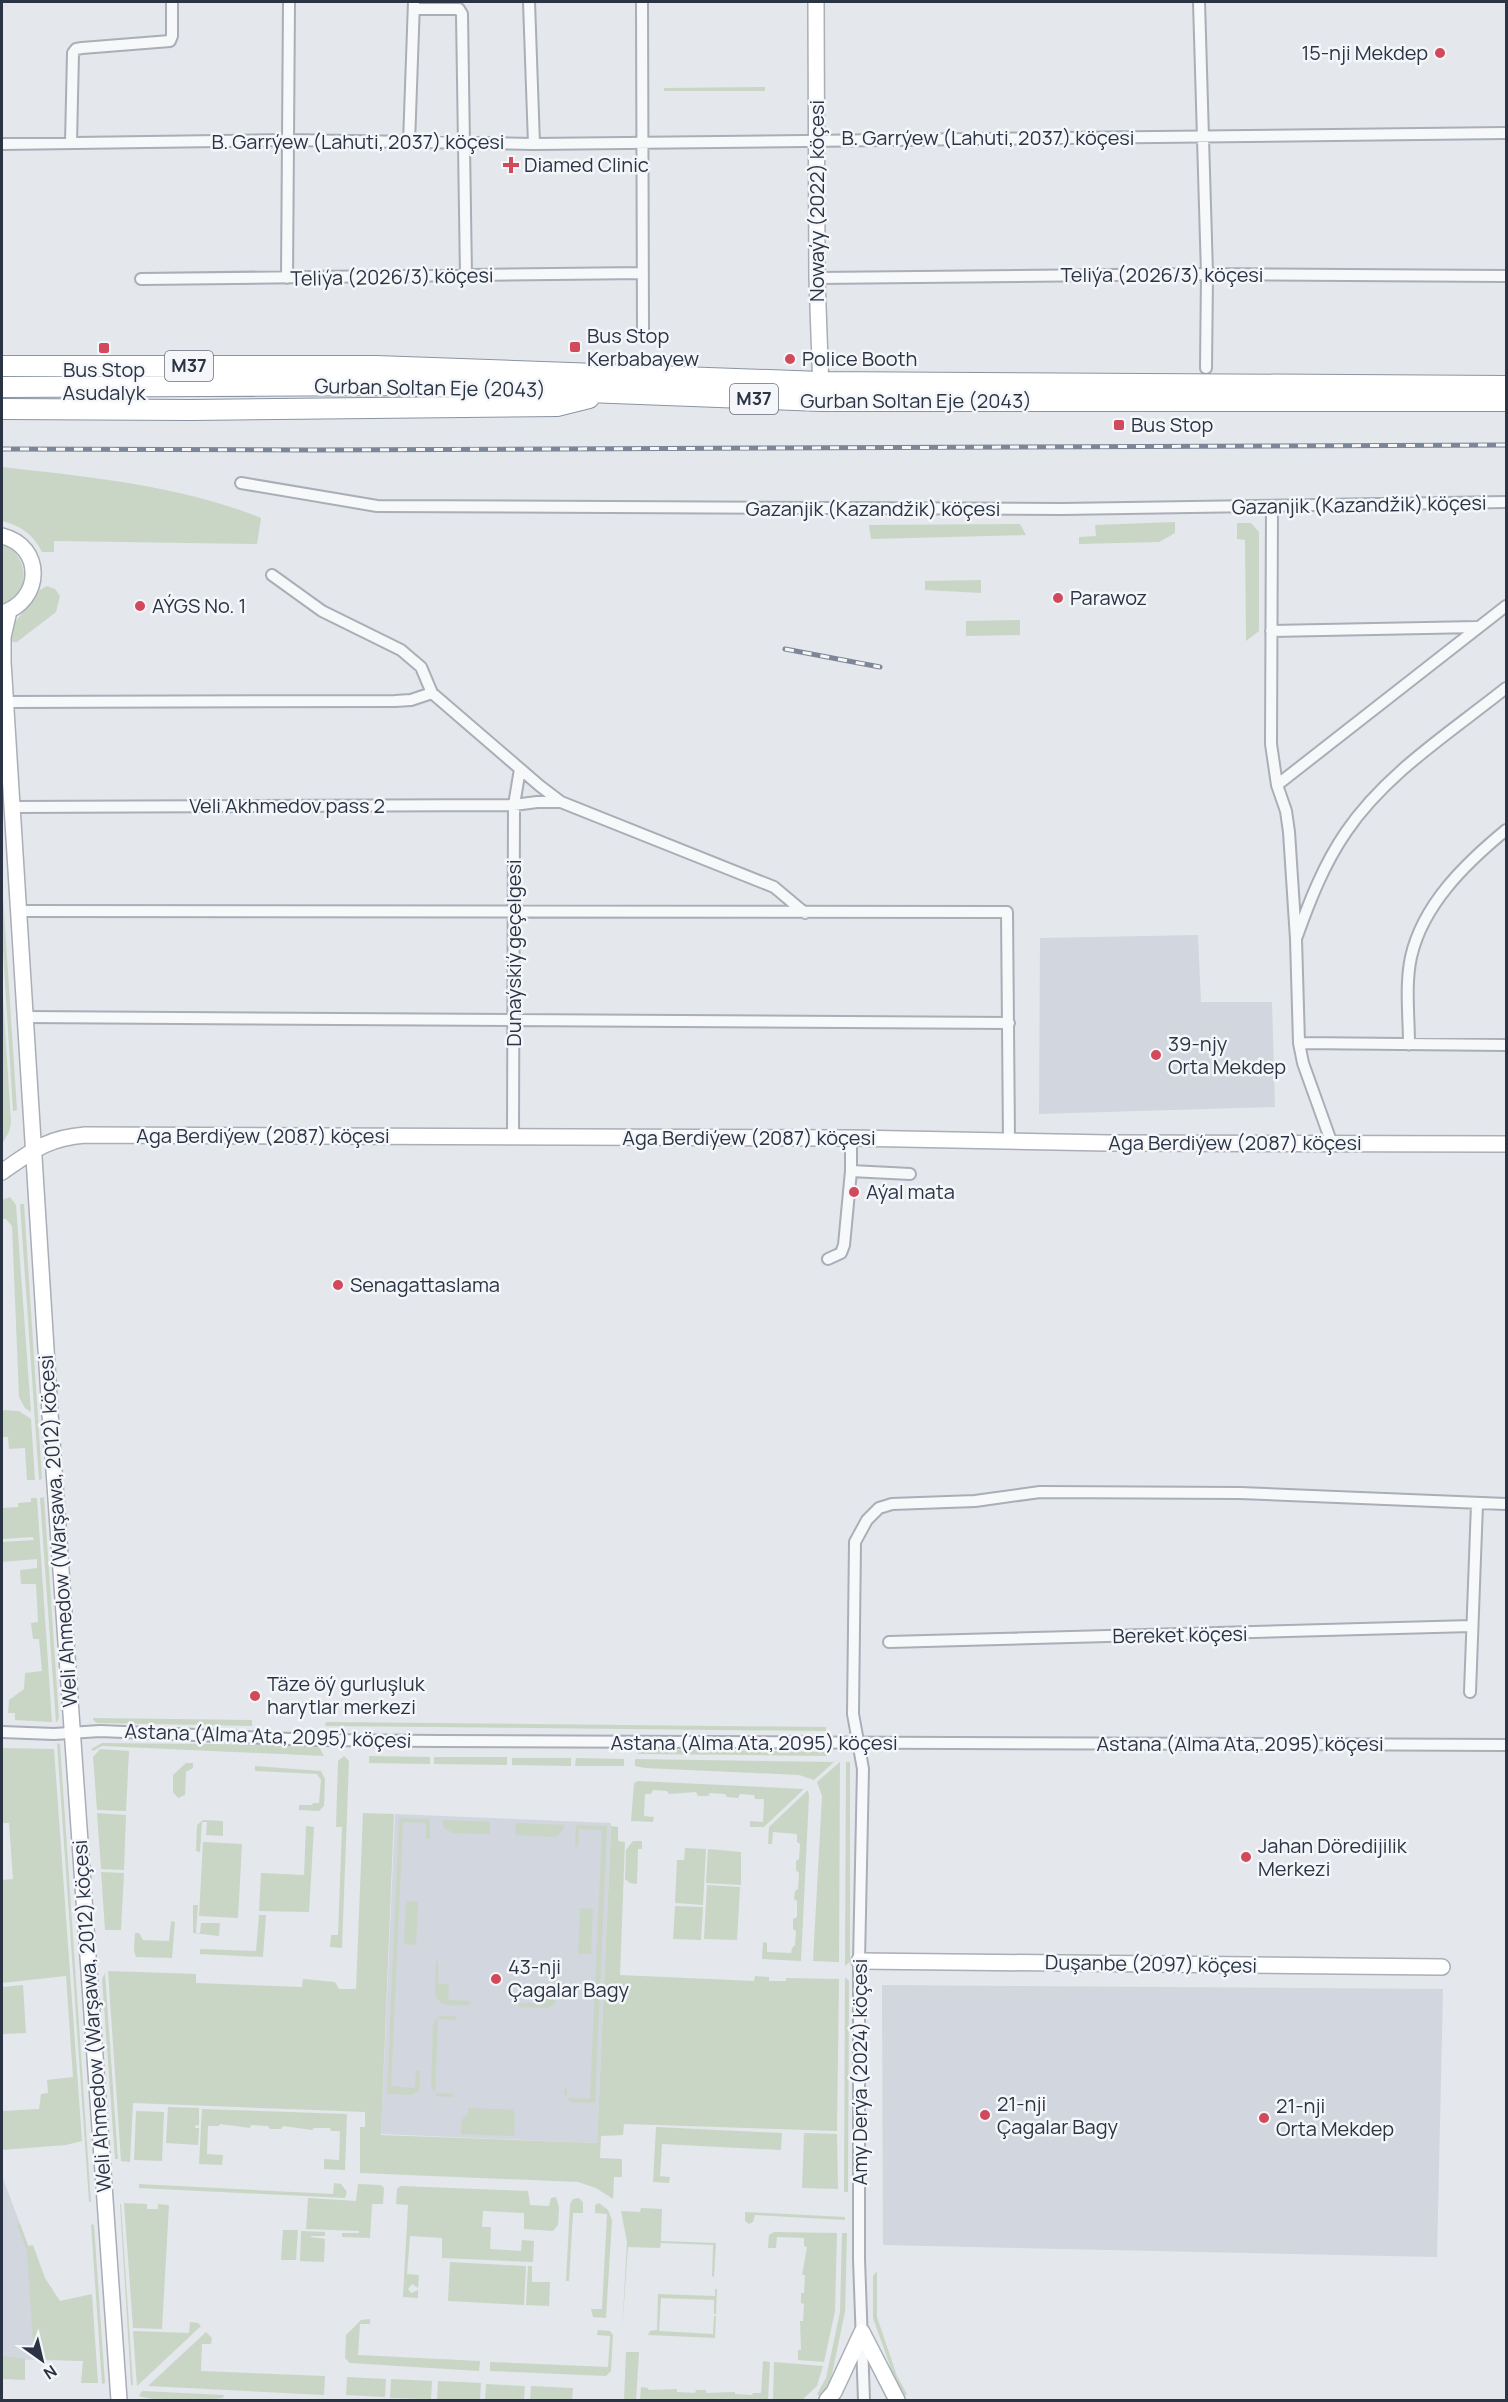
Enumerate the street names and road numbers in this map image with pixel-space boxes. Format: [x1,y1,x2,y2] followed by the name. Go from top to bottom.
[803,100,830,302] street label: Nowaýy (2022) köçesi
[841,124,1135,151] street label: B. Garrýew (Lahuti, 2037) köçesi
[211,128,505,155] street label: B. Garrýew (Lahuti, 2037) köçesi
[290,261,494,292] street label: Teliýa (2026/3) köçesi
[1060,261,1264,288] street label: Teliýa (2026/3) köçesi
[165,351,213,381] road number: M37
[314,372,546,403] street label: Gurban Soltan Eje (2043)
[730,384,778,414] road number: M37
[800,387,1032,414] street label: Gurban Soltan Eje (2043)
[1231,489,1487,520] street label: Gazanjik (Kazandžik) köçesi
[746,495,1000,522] street label: Gazanjik (Kazandžik) köçesi
[189,792,385,819] street label: Veli Akhmedov pass 2
[500,859,527,1047] street label: Dunaýskiý geçelgesi
[136,1122,390,1149] street label: Aga Berdiýew (2087) köçesi
[622,1124,876,1151] street label: Aga Berdiýew (2087) köçesi
[1108,1129,1362,1156] street label: Aga Berdiýew (2087) köçesi
[32,1354,83,1708] street label: Weli Ahmedow (Warşawa, 2012) köçesi
[1112,1620,1248,1649] street label: Bereket köçesi
[124,1717,412,1754] street label: Astana (Alma Ata, 2095) köçesi
[610,1729,898,1756] street label: Astana (Alma Ata, 2095) köçesi
[1096,1730,1384,1757] street label: Astana (Alma Ata, 2095) köçesi
[66,1839,117,2193] street label: Weli Ahmedow (Warşawa, 2012) köçesi
[1045,1948,1257,1979] street label: Duşanbe (2097) köçesi
[846,1958,873,2186] street label: Amy Derýa (2024) köçesi

